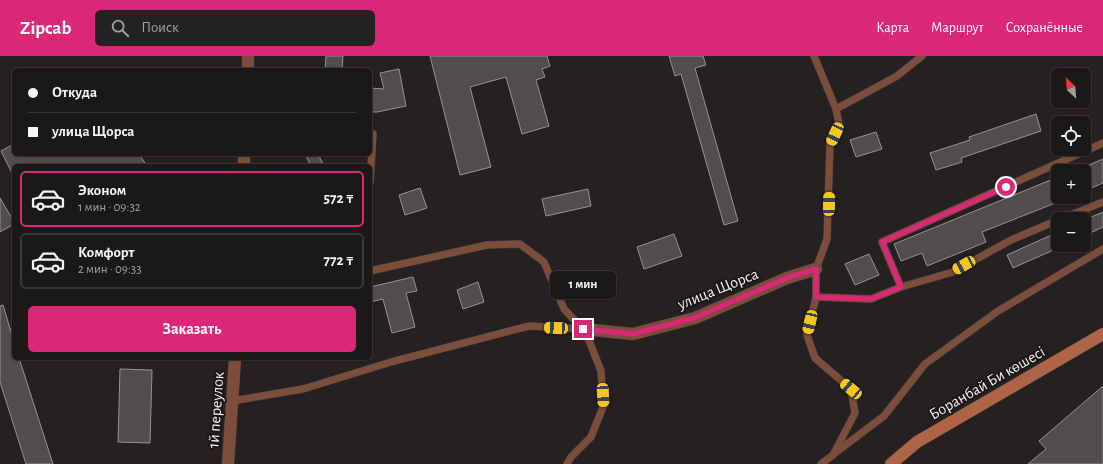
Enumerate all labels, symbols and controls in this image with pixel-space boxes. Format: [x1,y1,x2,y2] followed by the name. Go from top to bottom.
[95,10,375,46] search box
[109,17,131,39] icon: search
[20,19,71,38] text: Zipcab
[141,20,179,35] text: Поиск
[876,21,909,35] text: Карта
[931,21,984,35] text: Маршрут
[1006,21,1083,35] text: Сохранённые
[1051,68,1091,108] north arrow
[1051,68,1091,252] map controls
[52,85,97,100] text: Откуда
[1051,116,1091,156] button: locate
[824,121,846,147] car
[52,124,134,139] text: улица Щорса
[1051,164,1091,204] button: +
[997,178,1015,196] route start
[30,181,66,217] icon: car
[78,183,126,198] text: Эконом
[324,191,354,206] text: 572 ₸
[823,192,835,216] car
[78,201,141,214] text: 1 мин · 09:32
[1051,212,1091,252] button: −
[30,243,66,279] icon: car
[78,245,134,260] text: Комфорт
[324,253,354,268] text: 772 ₸
[951,254,977,276] car
[78,263,142,276] text: 2 мин · 09:33
[675,266,761,314] street label: улица Щорса
[550,271,616,299] callout: 1 мин
[569,278,598,291] text: 1 мин
[28,306,356,352] button: Заказать
[801,309,819,335] car
[574,320,592,338] route end
[544,321,568,335] car
[926,343,1048,423] street label: Боранбай Би көшесі
[205,371,228,449] street label: 1й переулок
[838,377,864,401] car
[596,383,610,407] car

